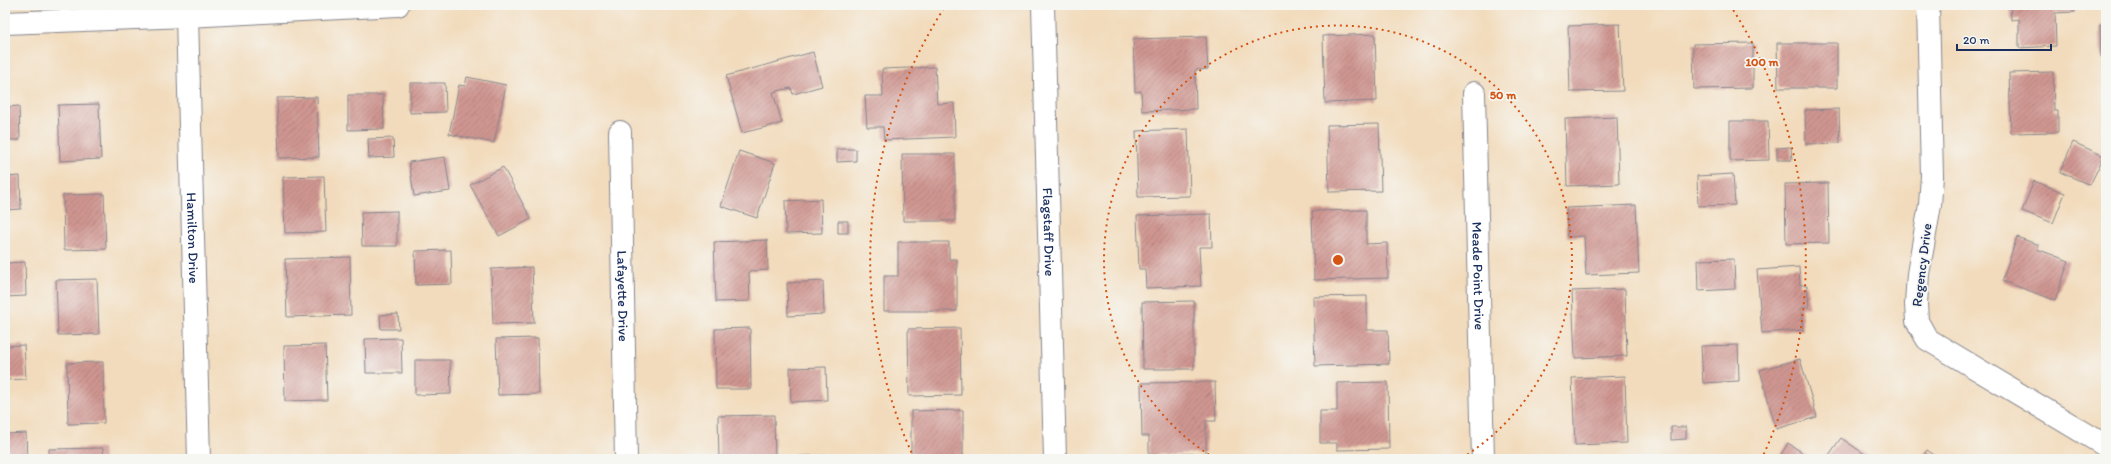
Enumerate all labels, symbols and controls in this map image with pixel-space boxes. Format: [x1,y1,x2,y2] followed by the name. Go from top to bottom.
[1957,26,2051,52] scale bar
[1963,33,1990,47] text: 20 m
[1745,55,1779,69] text: 100 m
[1490,88,1517,102] text: 50 m
[1039,187,1059,277] street label: Flagstaff Drive
[183,192,203,284] street label: Hamilton Drive
[1469,222,1488,331] street label: Meade Point Drive
[1908,222,1936,308] street label: Regency Drive
[614,250,632,342] street label: Lafayette Drive
[1331,253,1345,267] centre of rings

